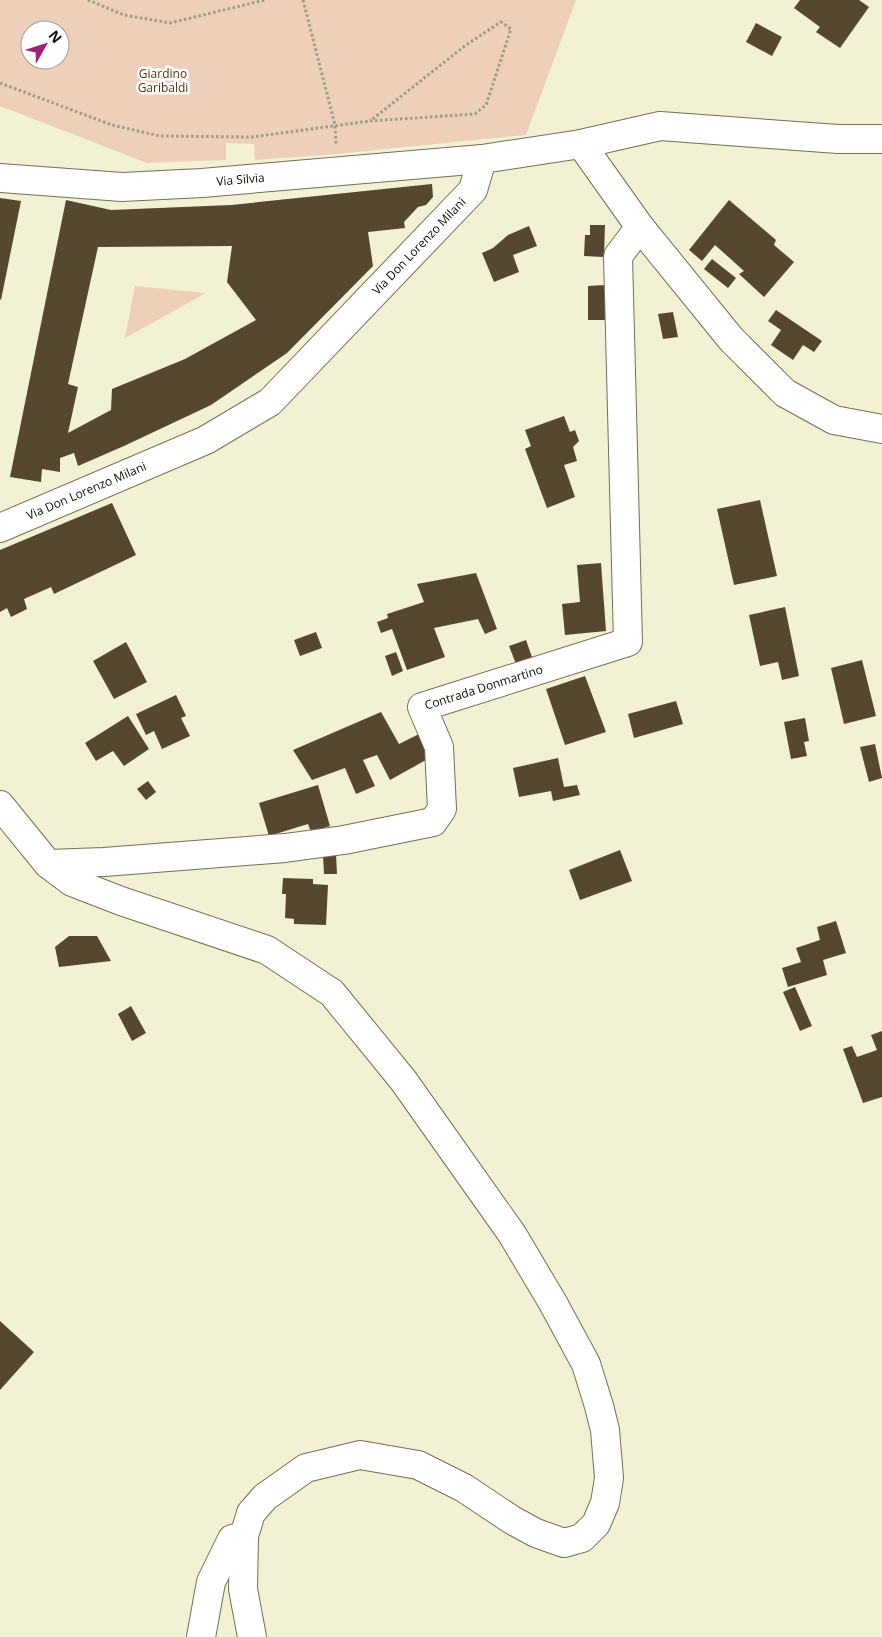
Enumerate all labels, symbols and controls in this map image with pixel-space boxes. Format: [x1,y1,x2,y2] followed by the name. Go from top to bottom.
[20,20,70,70] north arrow
[45,26,66,47] text: N
[138,65,188,96] park label: Giardino Garibaldi
[216,169,265,190] street label: Via Silvia
[368,194,469,298] street label: Via Don Lorenzo Milani
[24,457,149,524] street label: Via Don Lorenzo Milani
[422,660,545,714] street label: Contrada Donmartino

